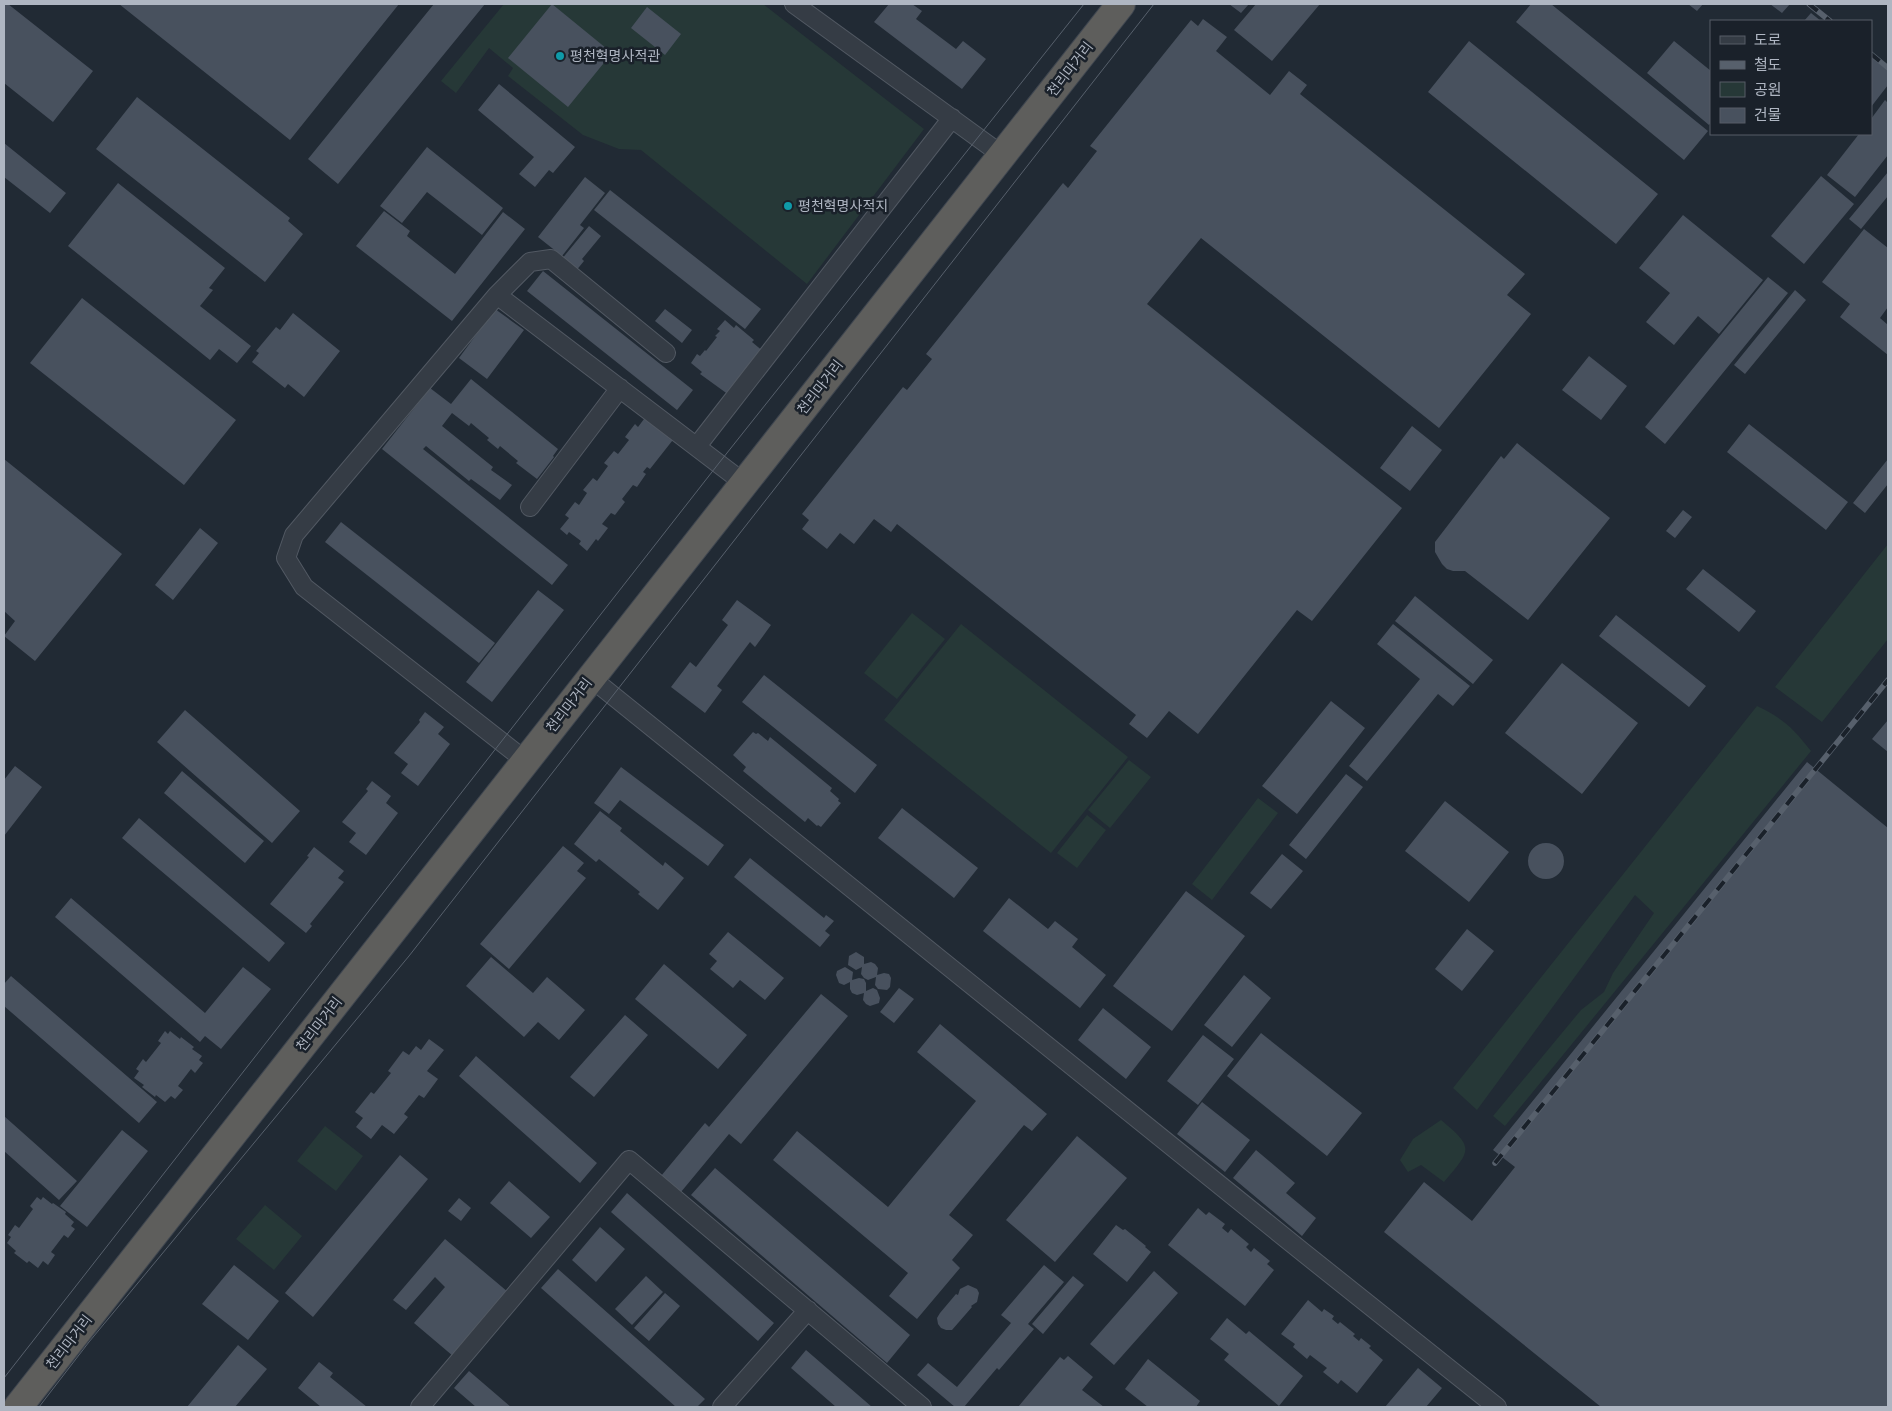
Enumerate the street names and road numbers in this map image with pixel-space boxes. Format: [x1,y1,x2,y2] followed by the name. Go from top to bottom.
[1044,39,1098,101] street label: 천리마거리
[794,357,848,419] street label: 천리마거리
[543,675,597,737] street label: 천리마거리
[293,994,347,1056] street label: 천리마거리
[43,1312,97,1374] street label: 천리마거리

